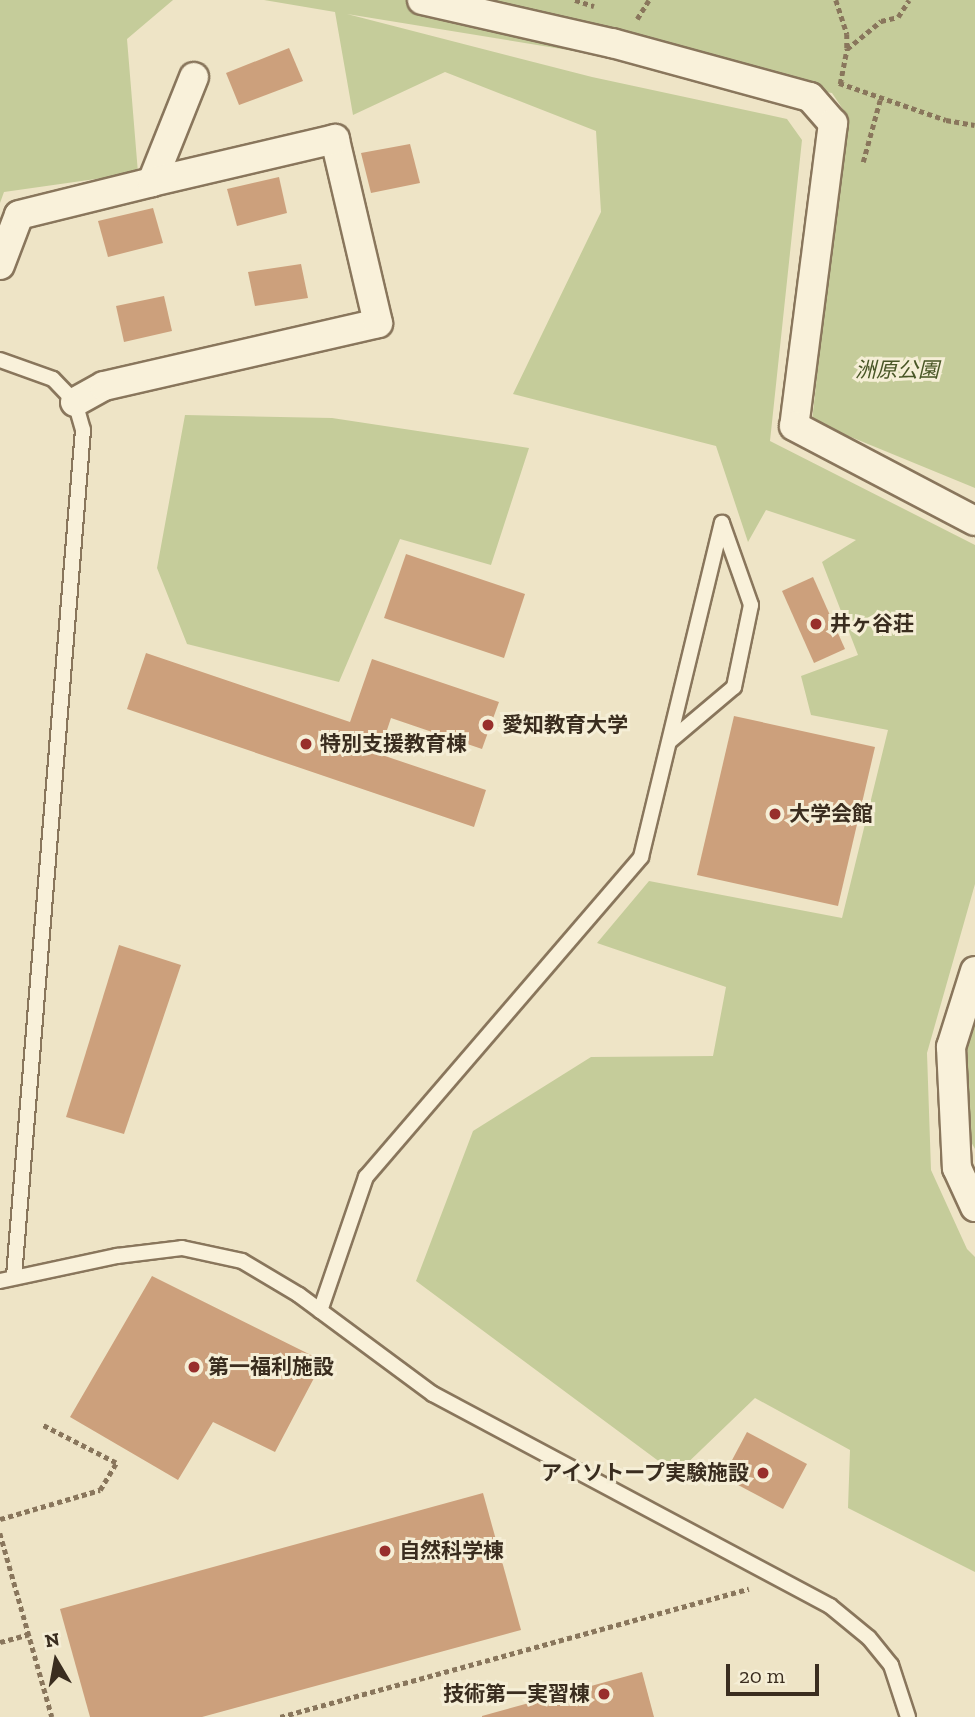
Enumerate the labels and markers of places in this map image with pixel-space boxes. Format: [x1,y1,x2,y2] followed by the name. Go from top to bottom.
[830,611,914,637] place label: 井ヶ谷荘
[808,616,824,632] marker: 井ヶ谷荘
[502,712,628,738] place label: 愛知教育大学
[480,717,496,733] marker: 愛知教育大学
[320,731,467,757] place label: 特別支援教育棟
[298,736,314,752] marker: 特別支援教育棟
[789,801,873,827] place label: 大学会館
[767,806,783,822] marker: 大学会館
[208,1354,334,1380] place label: 第一福利施設
[186,1359,202,1375] marker: 第一福利施設
[539,1460,749,1486] place label: アイソトープ実験施設
[755,1465,771,1481] marker: アイソトープ実験施設
[399,1538,504,1564] place label: 自然科学棟
[377,1543,393,1559] marker: 自然科学棟
[443,1681,590,1707] place label: 技術第一実習棟
[596,1686,612,1702] marker: 技術第一実習棟

